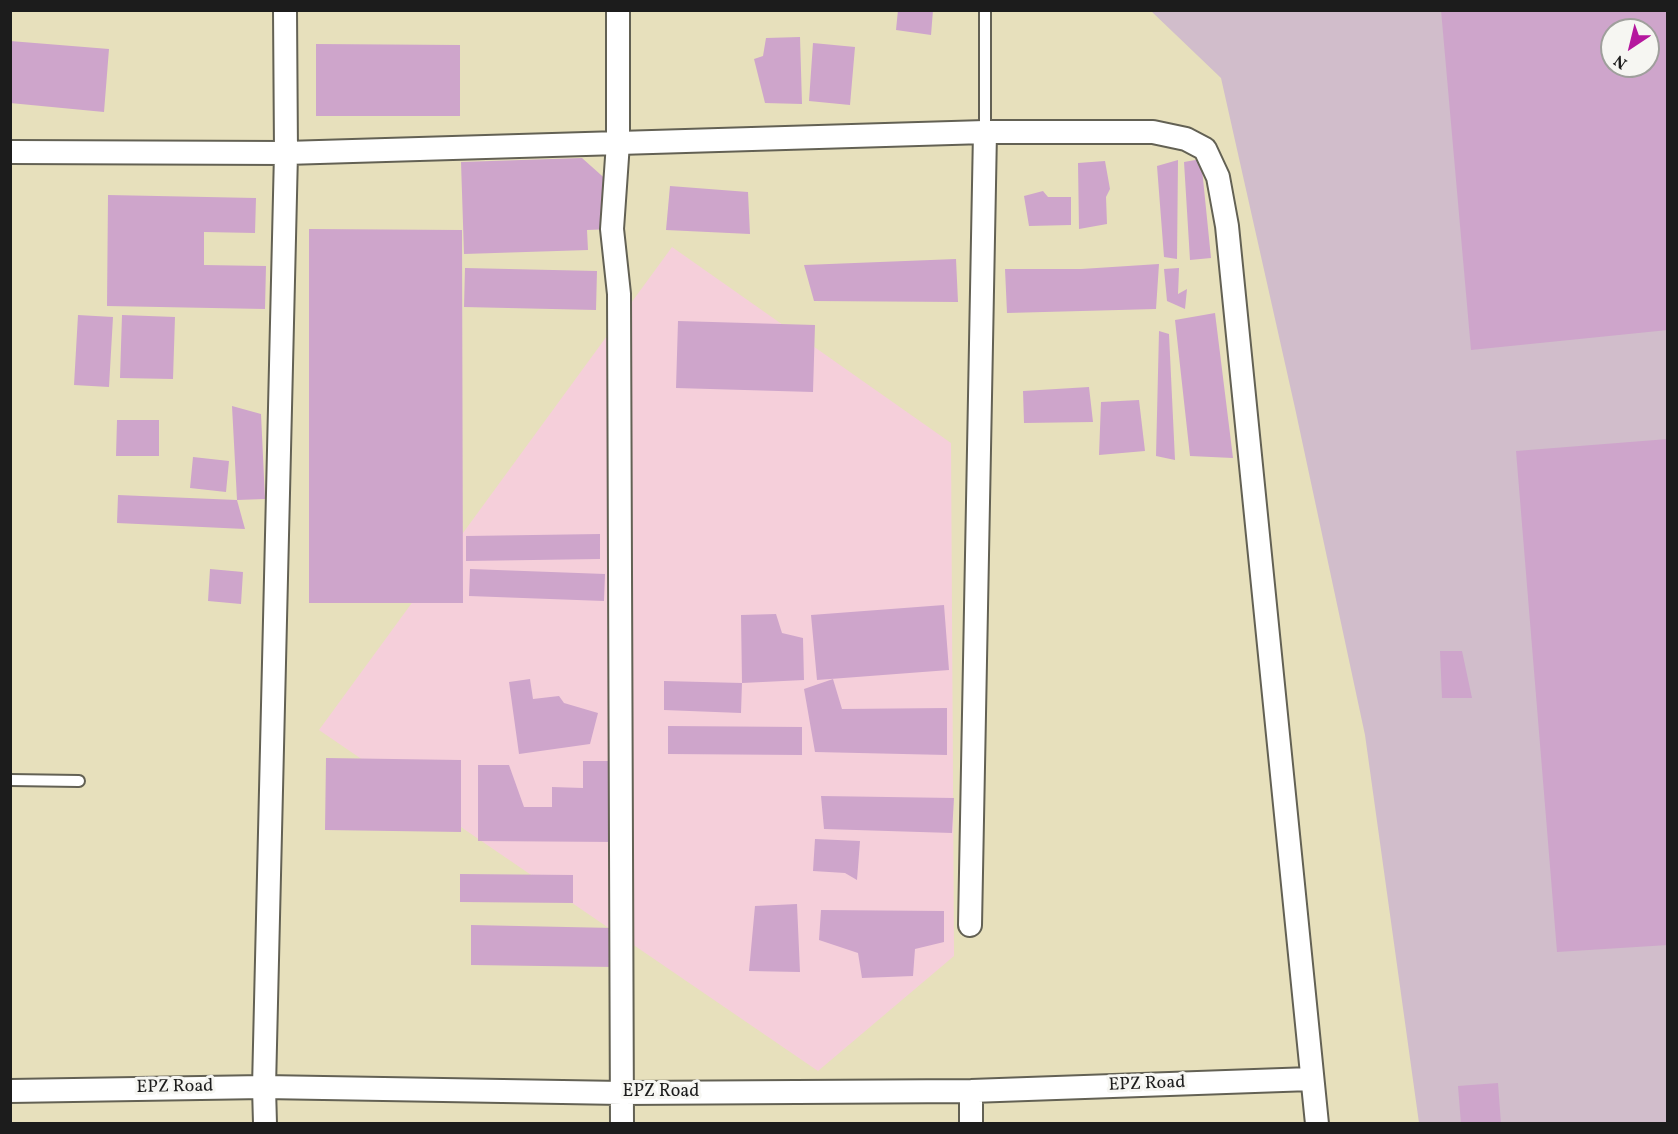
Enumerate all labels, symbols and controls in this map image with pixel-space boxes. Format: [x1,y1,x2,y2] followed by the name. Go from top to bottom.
[1600,18,1660,78] north arrow
[1610,49,1632,73] text: N
[1108,1073,1186,1097] street label: EPZ Road
[136,1077,214,1099] street label: EPZ Road
[623,1082,699,1104] street label: EPZ Road

